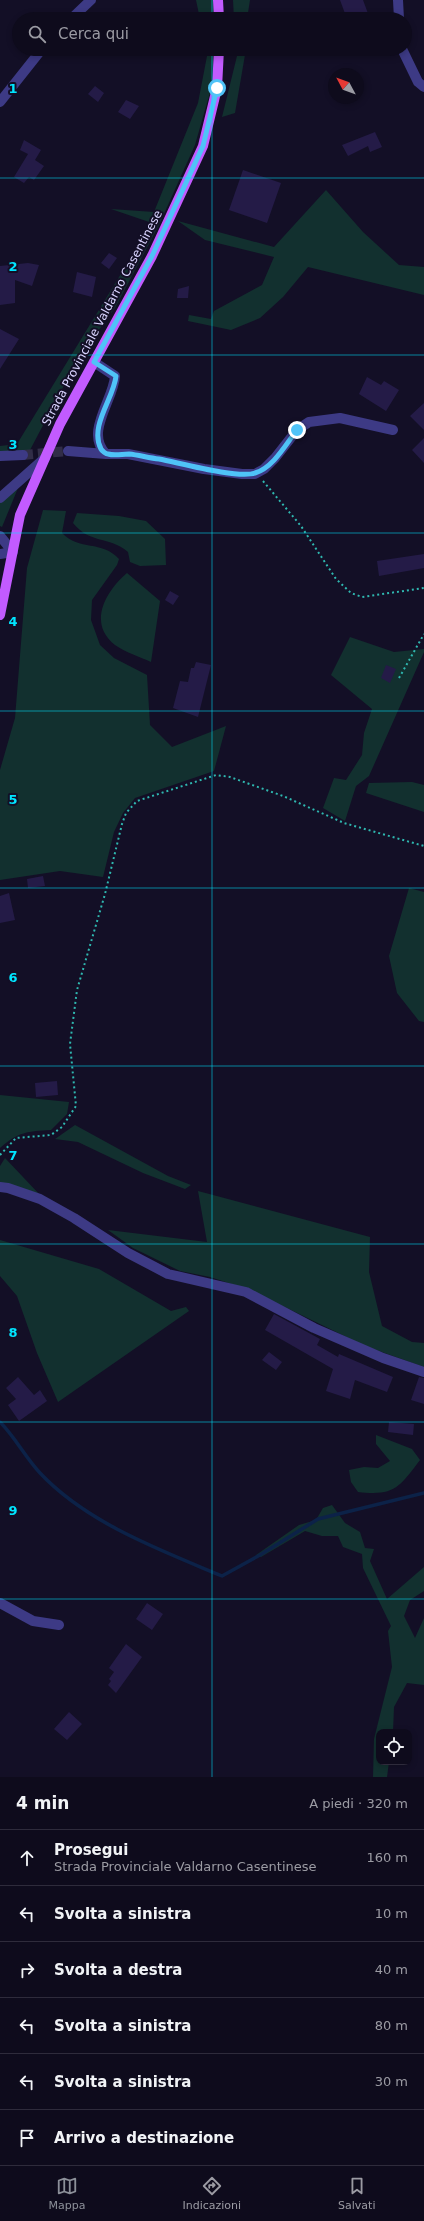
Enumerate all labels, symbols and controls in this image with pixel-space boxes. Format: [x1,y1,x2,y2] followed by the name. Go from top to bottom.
[12,12,412,56] search box
[26,23,48,45] icon: search
[58,25,129,43] text: Cerca qui
[328,68,364,104] north arrow
[208,79,226,97] route start
[8,81,18,96] text: 1
[39,208,165,428] street label: Strada Provinciale Valdarno Casentinese
[8,259,18,274] text: 2
[288,421,306,439] route end
[8,437,18,452] text: 3
[8,614,18,629] text: 4
[8,792,18,807] text: 5
[8,970,18,985] text: 6
[8,1148,18,1163] text: 7
[8,1325,18,1340] text: 8
[8,1503,18,1518] text: 9
[376,1729,412,1765] map controls
[376,1729,412,1765] button: locate
[16,1793,69,1813] text: 4 min
[309,1796,408,1811] text: A piedi · 320 m
[54,1841,128,1859] text: Prosegui
[16,1847,38,1869] icon: ahead
[366,1850,408,1865] text: 160 m
[54,1859,317,1874] text: Strada Provinciale Valdarno Casentinese
[16,1903,38,1925] icon: left
[54,1905,191,1923] text: Svolta a sinistra
[375,1906,408,1921] text: 10 m
[16,1959,38,1981] icon: right
[54,1961,182,1979] text: Svolta a destra
[375,1962,408,1977] text: 40 m
[16,2015,38,2037] icon: left
[54,2017,191,2035] text: Svolta a sinistra
[375,2018,408,2033] text: 80 m
[16,2071,38,2093] icon: left
[54,2073,191,2091] text: Svolta a sinistra
[375,2074,408,2089] text: 30 m
[16,2127,38,2149] icon: arrive
[54,2129,234,2147] text: Arrivo a destinazione
[49,2175,85,2212] tab: Mappa
[182,2175,241,2212] tab: Indicazioni
[338,2175,375,2212] tab: Salvati

